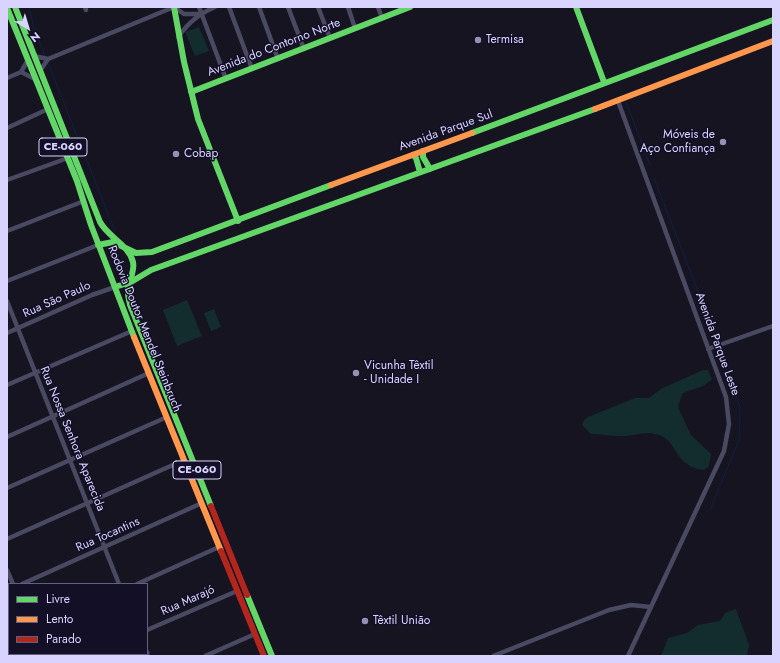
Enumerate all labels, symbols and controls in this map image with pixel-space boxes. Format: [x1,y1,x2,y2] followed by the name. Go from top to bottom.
[8,8,48,48] north arrow
[205,16,343,80] street label: Avenida do Contorno Norte
[27,28,44,46] text: N
[486,33,524,47] place label: Termisa
[473,35,483,45] marker: Termisa
[397,107,495,155] street label: Avenida Parque Sul
[640,128,715,156] place label: Móveis de Aço Confiança
[718,137,728,147] marker: Móveis de Aço Confiança
[39,138,87,156] road number: CE-060
[184,147,218,161] place label: Cobap
[171,149,181,159] marker: Cobap
[104,244,184,414] street label: Rodovia Doutor Mendel Steinbruch
[21,279,93,321] street label: Rua São Paulo
[692,291,742,397] street label: Avenida Parque Leste
[364,359,433,387] place label: Vicunha Têxtil - Unidade I
[36,365,108,513] street label: Rua Nossa Senhora Aparecida
[351,368,361,378] marker: Vicunha Têxtil - Unidade I
[173,461,221,479] road number: CE-060
[74,515,142,555] street label: Rua Tocantins
[8,583,148,655] legend
[159,583,217,619] street label: Rua Marajó
[46,590,70,608] text: Livre
[46,610,73,628] text: Lento
[373,614,430,628] place label: Têxtil União
[360,616,370,626] marker: Têxtil União
[46,630,81,648] text: Parado

